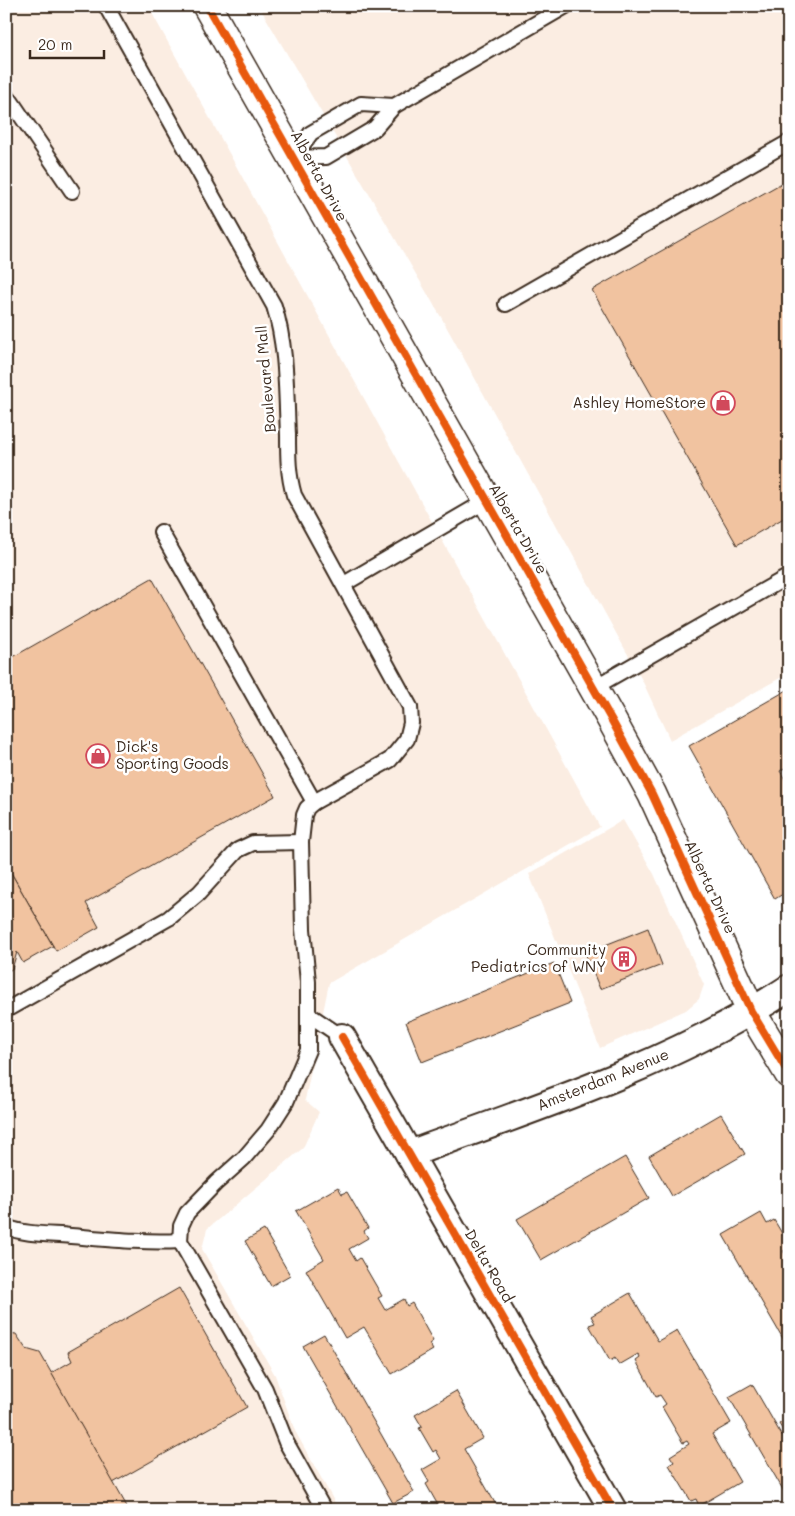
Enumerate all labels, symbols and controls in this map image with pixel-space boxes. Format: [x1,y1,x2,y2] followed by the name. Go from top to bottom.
[30,28,104,60] scale bar
[38,34,72,54] text: 20 m
[287,127,353,224] street label: Alberta Drive
[250,325,280,433] street label: Boulevard Mall
[710,390,736,416] shop icon: Ashley HomeStore
[573,392,706,412] place label: Ashley HomeStore
[485,480,553,577] street label: Alberta Drive
[116,736,229,773] place label: Dick's Sporting Goods
[85,743,111,769] shop icon: Dick's Sporting Goods
[681,837,741,937] street label: Alberta Drive
[471,939,606,976] place label: Community Pediatrics of WNY
[611,946,637,972] building icon: Community Pediatrics of WNY
[534,1043,672,1115] street label: Amsterdam Avenue
[461,1225,519,1306] street label: Delta Road

